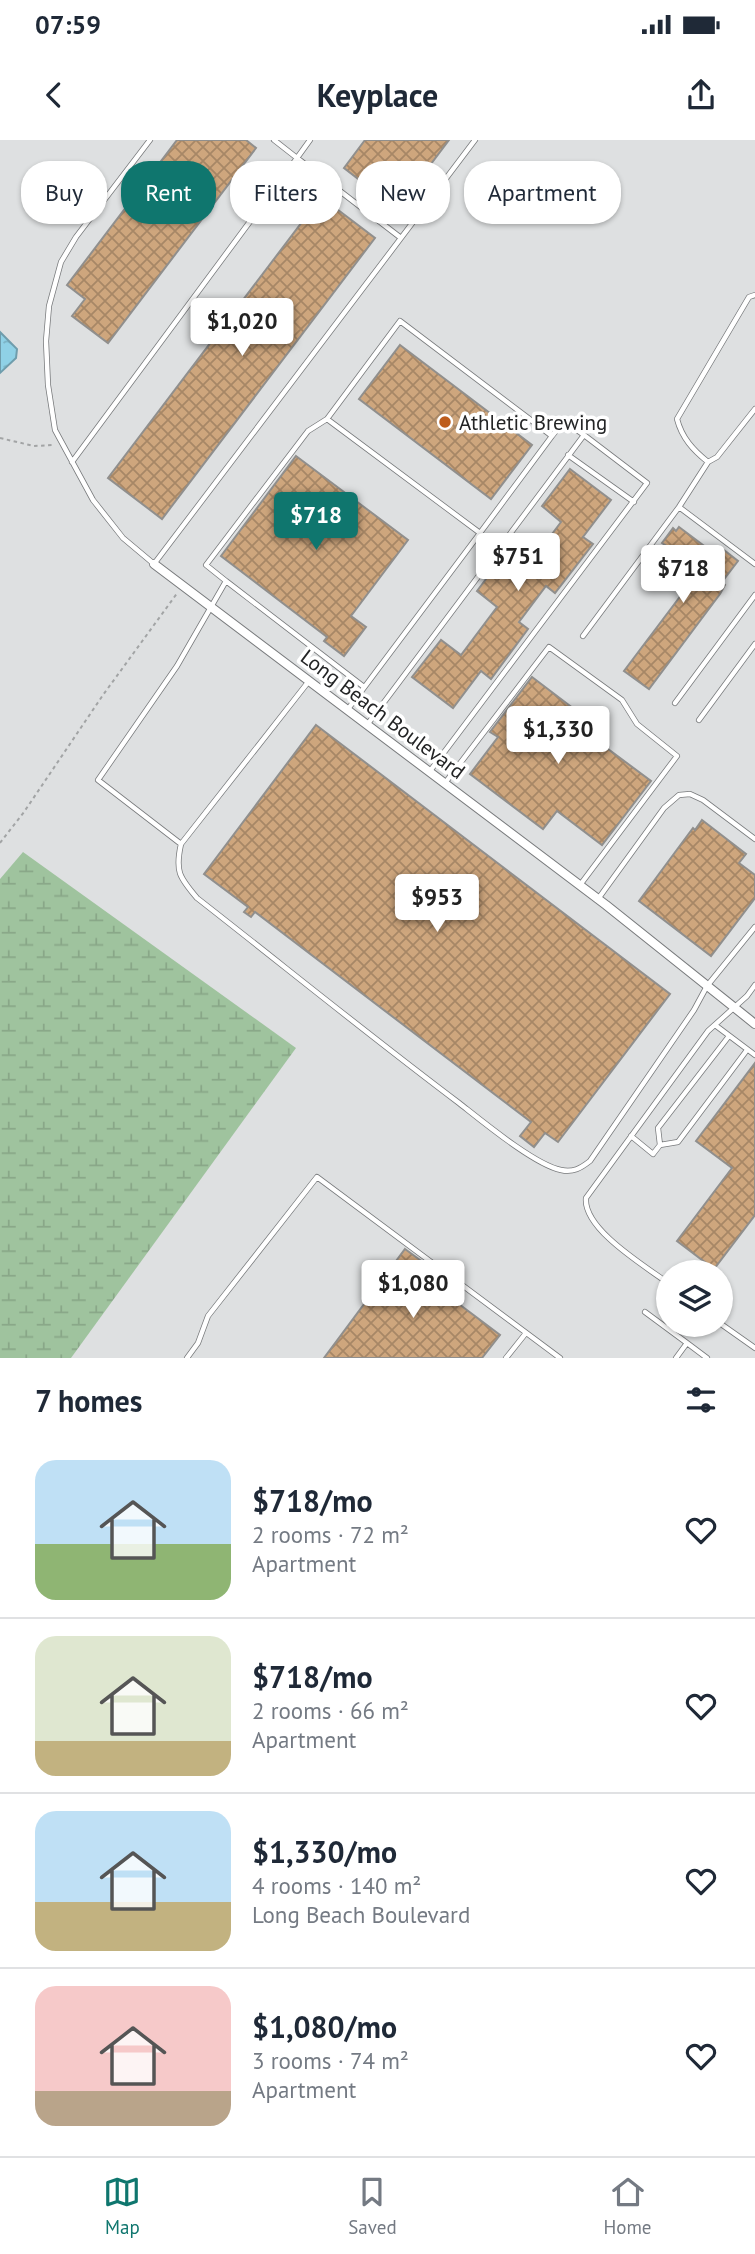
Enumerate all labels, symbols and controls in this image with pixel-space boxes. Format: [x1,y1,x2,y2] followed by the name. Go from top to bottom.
[35,8,101,41] text: 07:59
[317,74,438,116] text: Keyplace
[35,76,73,114] icon: back
[682,76,720,114] icon: share
[21,161,107,224] chip: Buy
[121,161,216,224] chip: Rent
[230,161,342,224] chip: Filters
[356,161,450,224] chip: New
[464,161,621,224] chip: Apartment
[185,298,299,358] pin: $1,020
[206,306,278,335] text: $1,020
[459,409,607,436] place label: Athletic Brewing
[437,414,453,430] marker: Athletic Brewing
[275,492,357,552] pin: $718
[290,500,342,529] text: $718
[477,533,559,593] pin: $751
[492,541,544,570] text: $751
[642,546,724,605] pin: $718
[657,553,709,582] text: $718
[295,643,471,785] street label: Long Beach Boulevard
[501,706,615,766] pin: $1,330
[522,714,594,743] text: $1,330
[396,874,478,934] pin: $953
[411,882,463,911] text: $953
[356,1260,470,1320] pin: $1,080
[656,1260,733,1337] map controls
[656,1260,733,1337] button: layers
[377,1268,449,1297] text: $1,080
[35,1381,143,1420] text: 7 homes
[682,1381,720,1419] icon: filters
[252,1481,373,1520] text: $718/mo
[91,1488,175,1572] icon: home
[682,1511,720,1549] icon: heart
[252,1520,409,1549] text: 2 rooms · 72 m²
[252,1549,356,1578] text: Apartment
[252,1657,373,1696] text: $718/mo
[91,1664,175,1748] icon: home
[682,1687,720,1725] icon: heart
[252,1696,409,1725] text: 2 rooms · 66 m²
[252,1725,356,1754] text: Apartment
[252,1832,397,1871] text: $1,330/mo
[91,1839,175,1923] icon: home
[682,1862,720,1900] icon: heart
[252,1871,421,1900] text: 4 rooms · 140 m²
[252,1900,470,1929] text: Long Beach Boulevard
[252,2007,397,2046] text: $1,080/mo
[91,2014,175,2098] icon: home
[682,2037,720,2075] icon: heart
[252,2046,409,2075] text: 3 rooms · 74 m²
[252,2075,356,2104] text: Apartment
[103,2173,141,2239] tab: Map
[348,2173,397,2239] tab: Saved
[603,2173,652,2239] tab: Home

